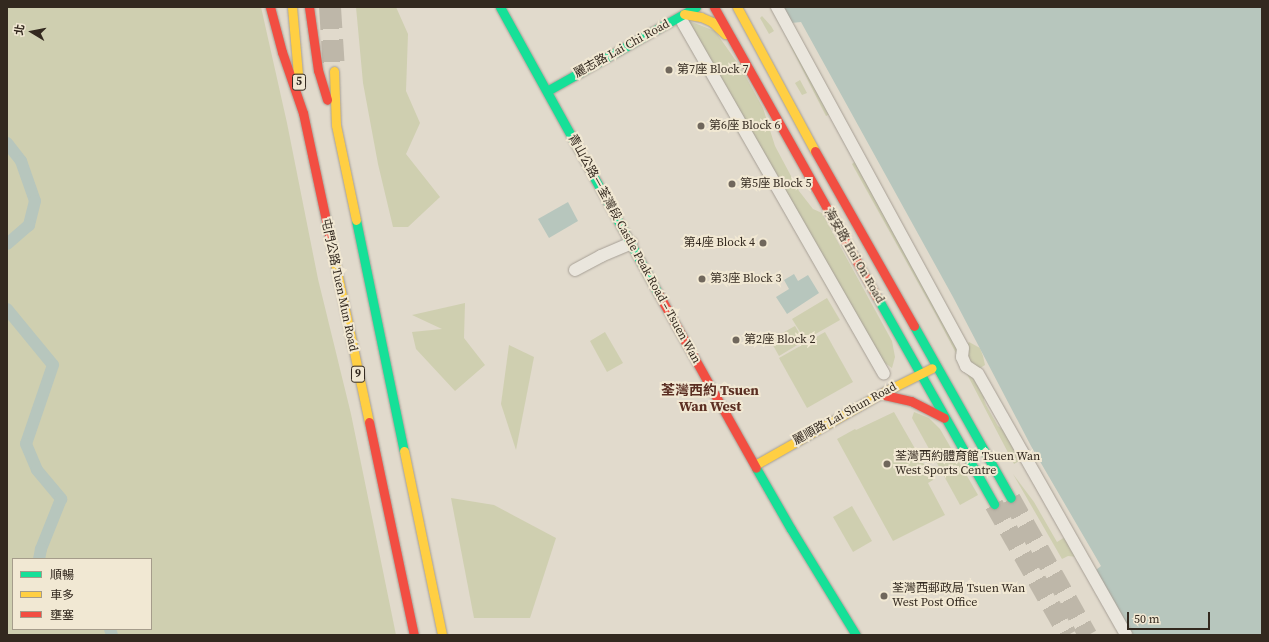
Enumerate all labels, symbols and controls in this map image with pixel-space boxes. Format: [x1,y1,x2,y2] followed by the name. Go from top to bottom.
[12,12,52,52] north arrow
[572,17,672,81] street label: 麗志路 Lai Chi Road
[11,23,28,37] text: 北
[677,63,748,77] place label: 第7座 Block 7
[664,65,674,75] marker: 第7座 Block 7
[292,73,306,91] road number: 5
[709,119,780,133] place label: 第6座 Block 6
[696,121,706,131] marker: 第6座 Block 6
[565,132,703,366] street label: 青山公路－荃灣段 Castle Peak Road – Tsuen Wan
[740,177,811,191] place label: 第5座 Block 5
[727,179,737,189] marker: 第5座 Block 5
[821,206,887,306] street label: 海安路 Hoi On Road
[318,217,360,353] street label: 屯門公路 Tuen Mun Road
[684,236,755,250] place label: 第4座 Block 4
[758,238,768,248] marker: 第4座 Block 4
[710,272,781,286] place label: 第3座 Block 3
[697,274,707,284] marker: 第3座 Block 3
[744,333,815,347] place label: 第2座 Block 2
[731,335,741,345] marker: 第2座 Block 2
[351,365,365,383] road number: 9
[791,380,899,448] street label: 麗順路 Lai Shun Road
[661,382,759,414] district label: 荃灣西約 Tsuen Wan West
[895,450,1041,478] place label: 荃灣西約體育館 Tsuen Wan West Sports Centre
[882,459,892,469] marker: 荃灣西約體育館 Tsuen Wan West Sports Centre
[12,558,152,630] legend
[50,567,74,583] text: 順暢
[892,582,1026,610] place label: 荃灣西郵政局 Tsuen Wan West Post Office
[50,587,74,603] text: 車多
[879,591,889,601] marker: 荃灣西郵政局 Tsuen Wan West Post Office
[1129,604,1212,630] scale bar
[50,607,74,623] text: 壅塞
[1134,611,1160,627] text: 50 m

